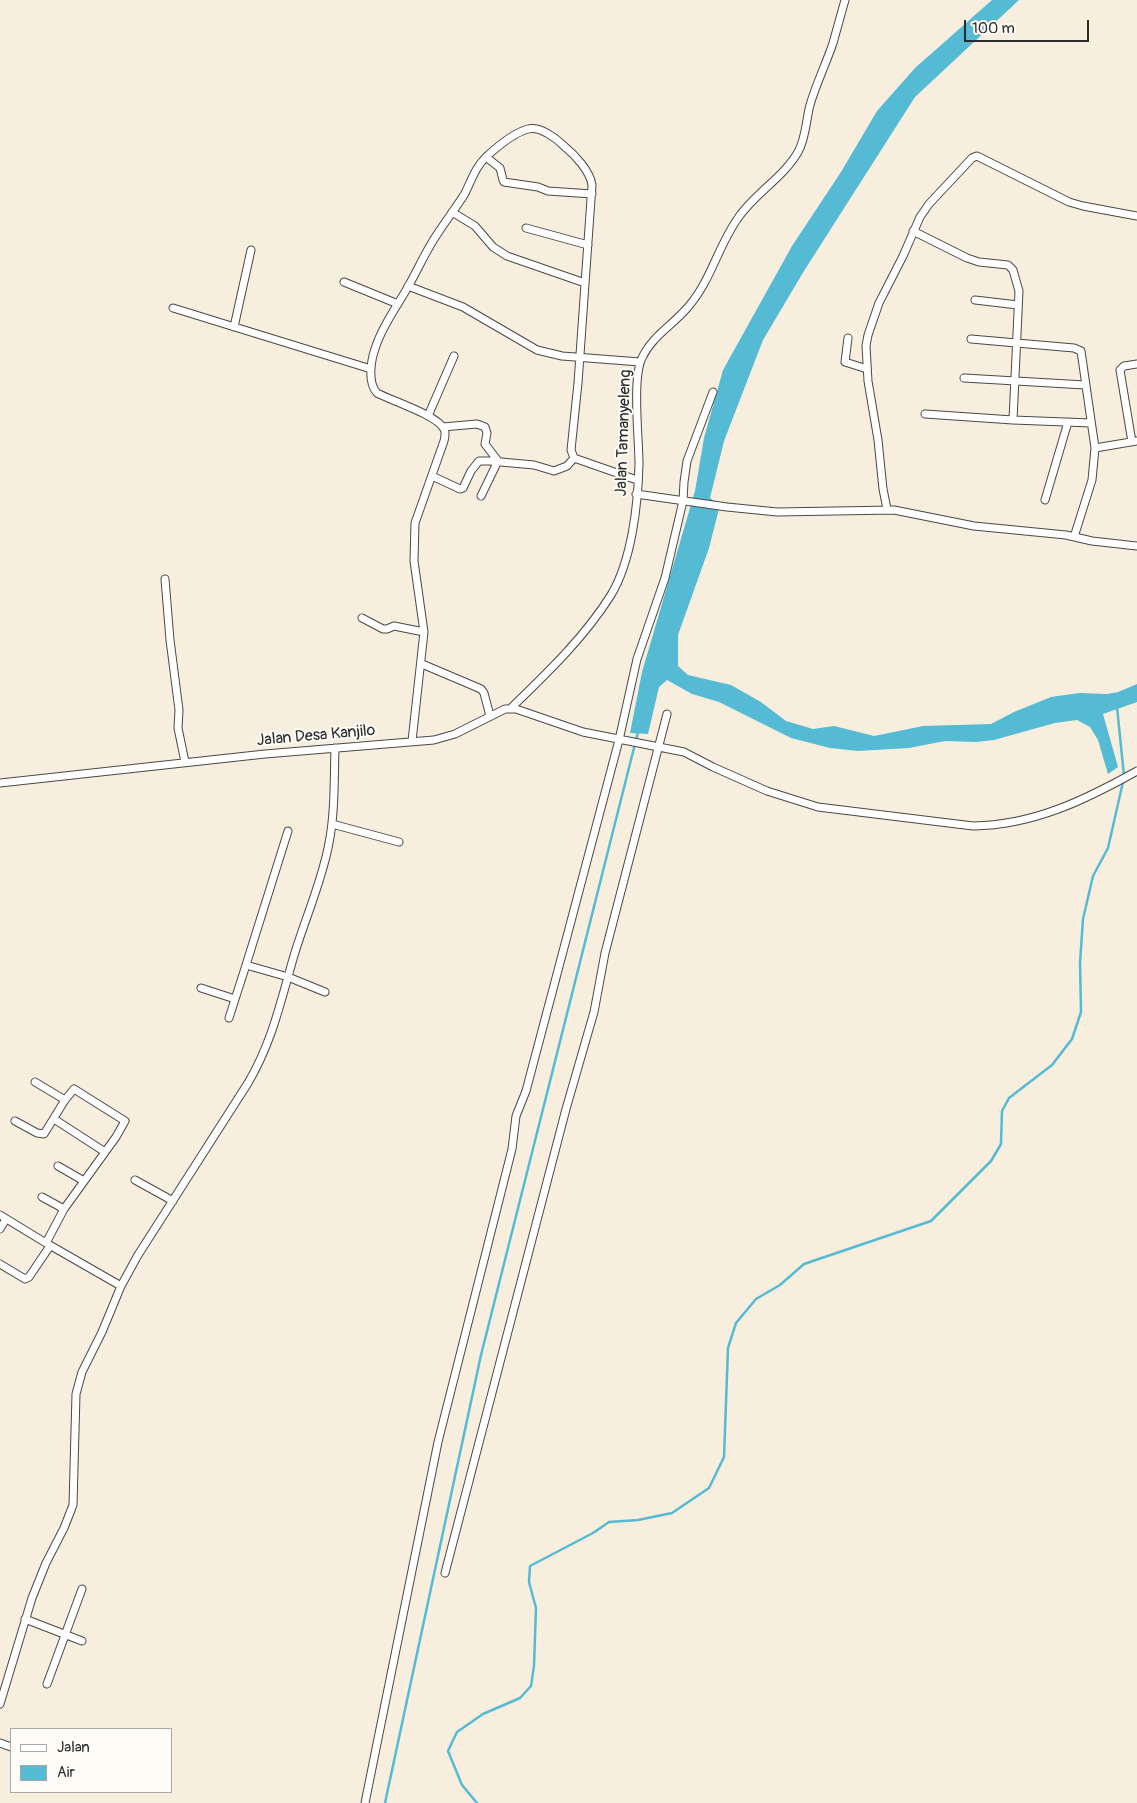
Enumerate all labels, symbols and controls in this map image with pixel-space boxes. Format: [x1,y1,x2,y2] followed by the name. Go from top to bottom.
[967,10,1092,42] scale bar
[972,19,1015,38] text: 100 m
[612,369,636,497] street label: Jalan Tamanyeleng
[256,721,376,751] street label: Jalan Desa Kanjilo
[10,1728,172,1793] legend
[57,1738,90,1757] text: Jalan
[57,1763,75,1782] text: Air

